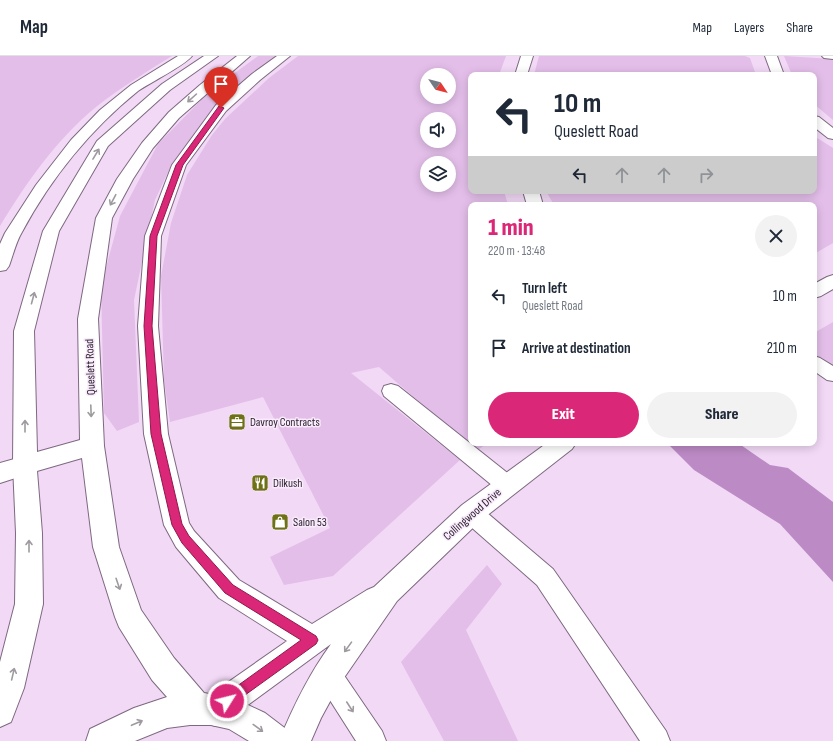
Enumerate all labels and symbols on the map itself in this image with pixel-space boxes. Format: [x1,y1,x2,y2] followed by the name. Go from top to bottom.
[204,67,238,108] pin
[420,68,456,104] north arrow
[187,93,197,103] one-way arrow
[93,148,101,160] one-way arrow
[109,194,117,206] one-way arrow
[30,291,37,304] one-way arrow
[82,339,99,395] street label: Queslett Road
[87,404,95,417] one-way arrow
[227,412,247,432] office icon: Davroy Contracts
[250,415,320,430] place label: Davroy Contracts
[21,420,29,433] one-way arrow
[250,473,270,493] restaurant icon: Dilkush
[273,476,302,491] place label: Dilkush
[440,485,505,544] street label: Collingwood Drive
[270,512,290,532] shop icon: Salon 53
[293,515,327,530] place label: Salon 53
[25,540,33,553] one-way arrow
[115,577,122,590] one-way arrow
[344,641,352,652] one-way arrow
[9,668,17,681] one-way arrow
[206,680,248,722] position arrow
[345,701,354,712] one-way arrow
[130,719,142,727] one-way arrow
[252,724,263,732] one-way arrow

